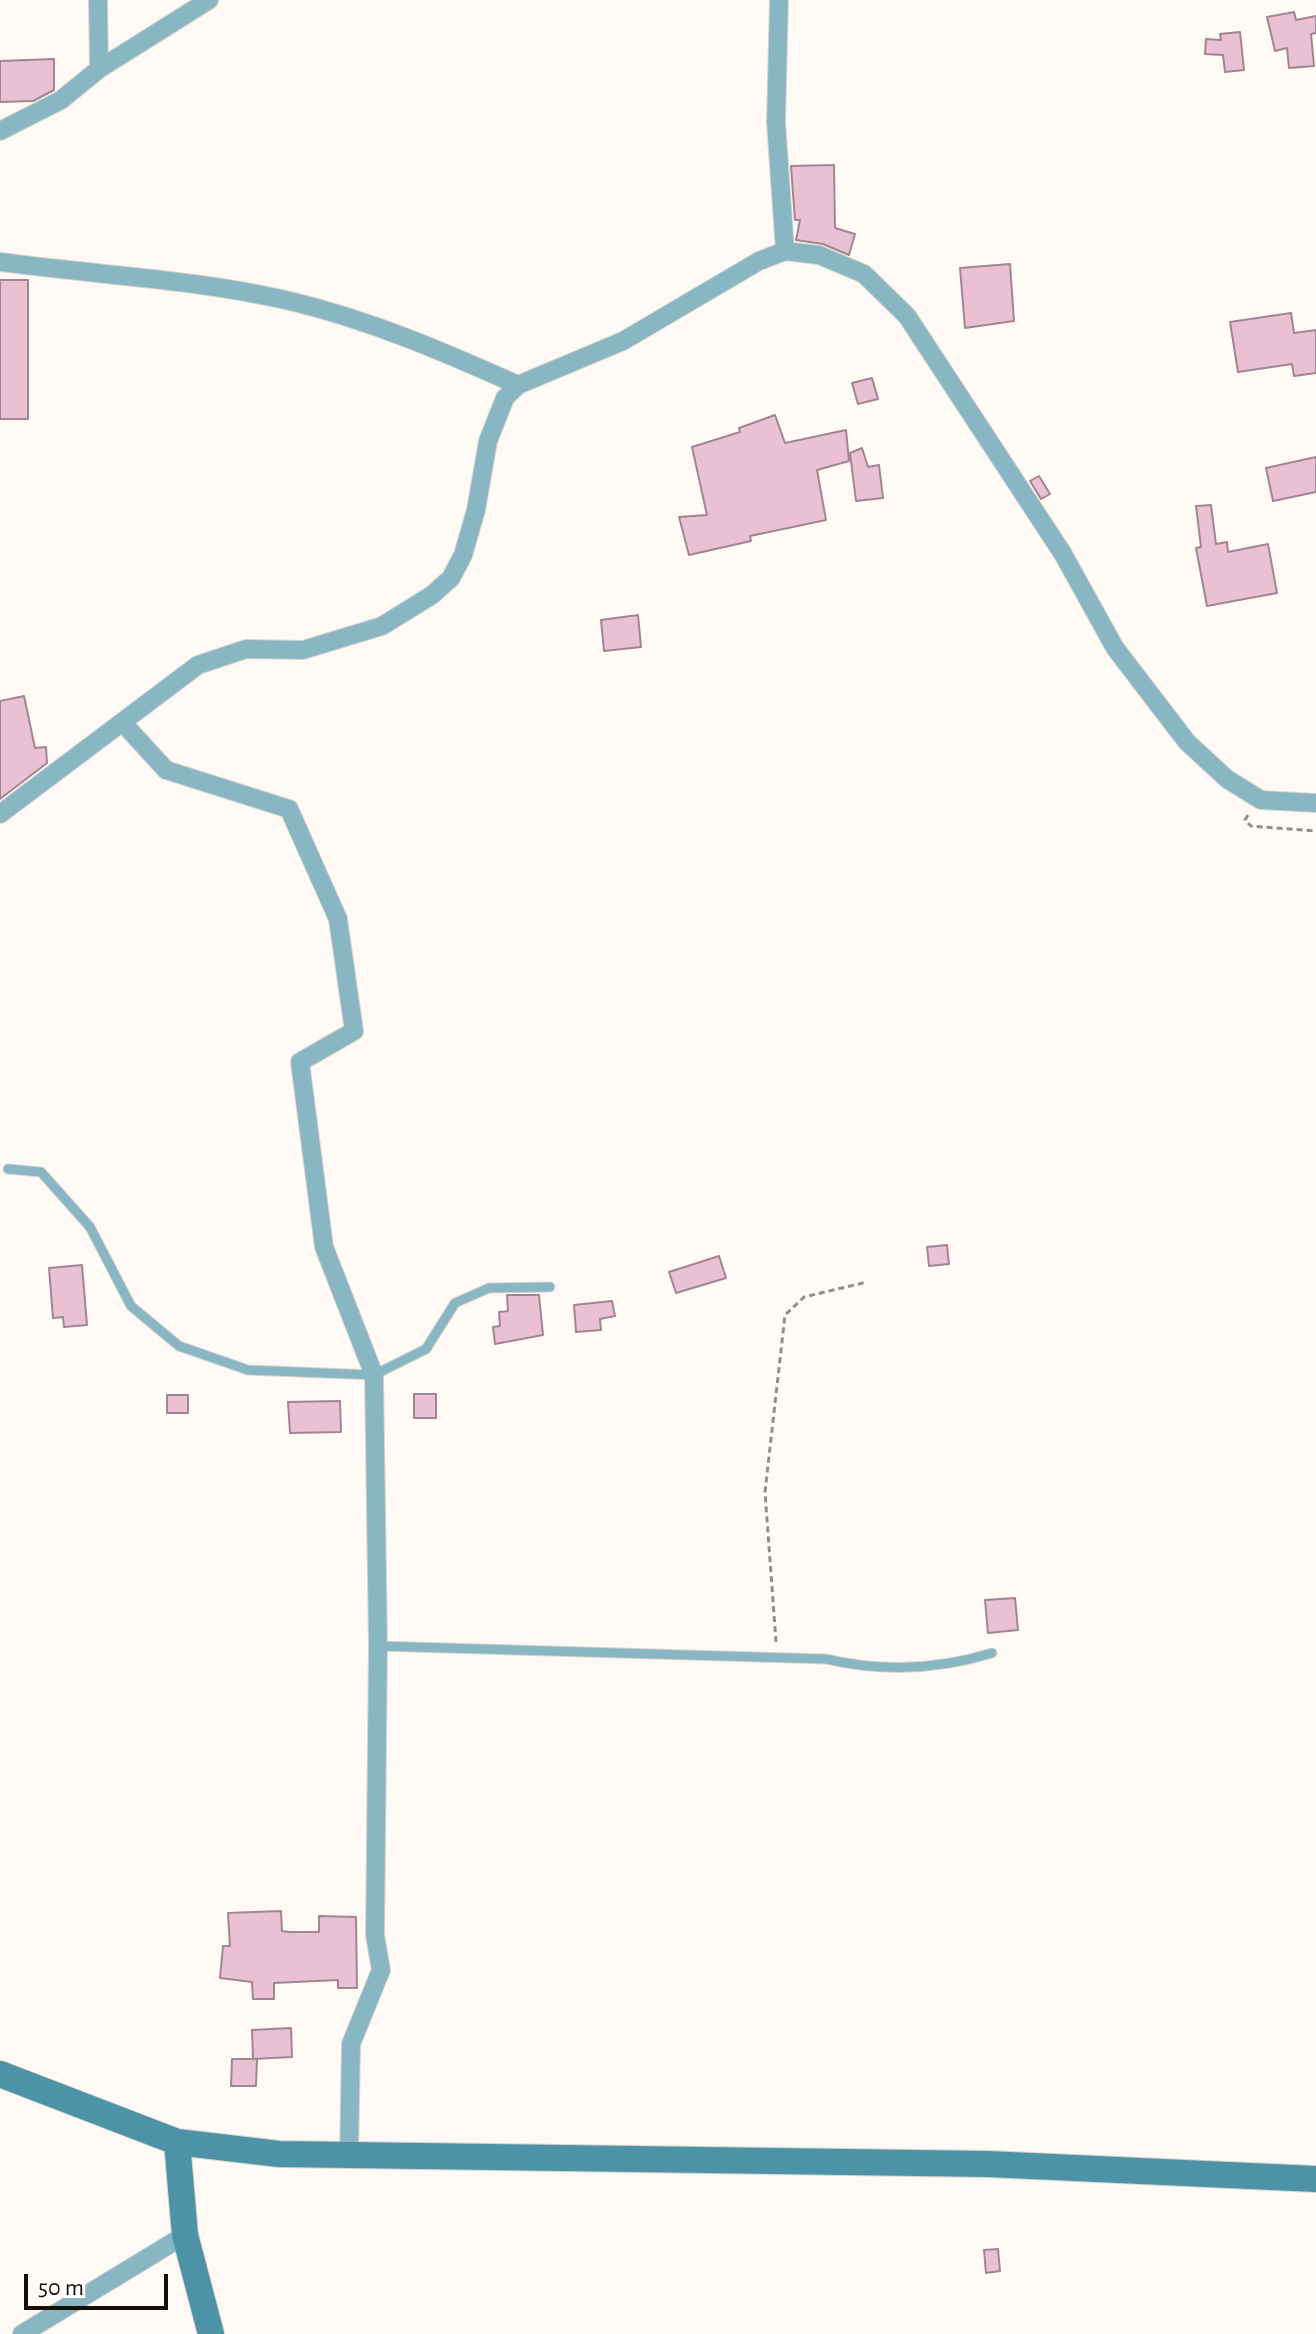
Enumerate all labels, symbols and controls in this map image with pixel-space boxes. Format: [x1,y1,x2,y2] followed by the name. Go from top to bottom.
[28,2258,172,2308] scale bar
[38,2276,84,2300] text: 50 m

